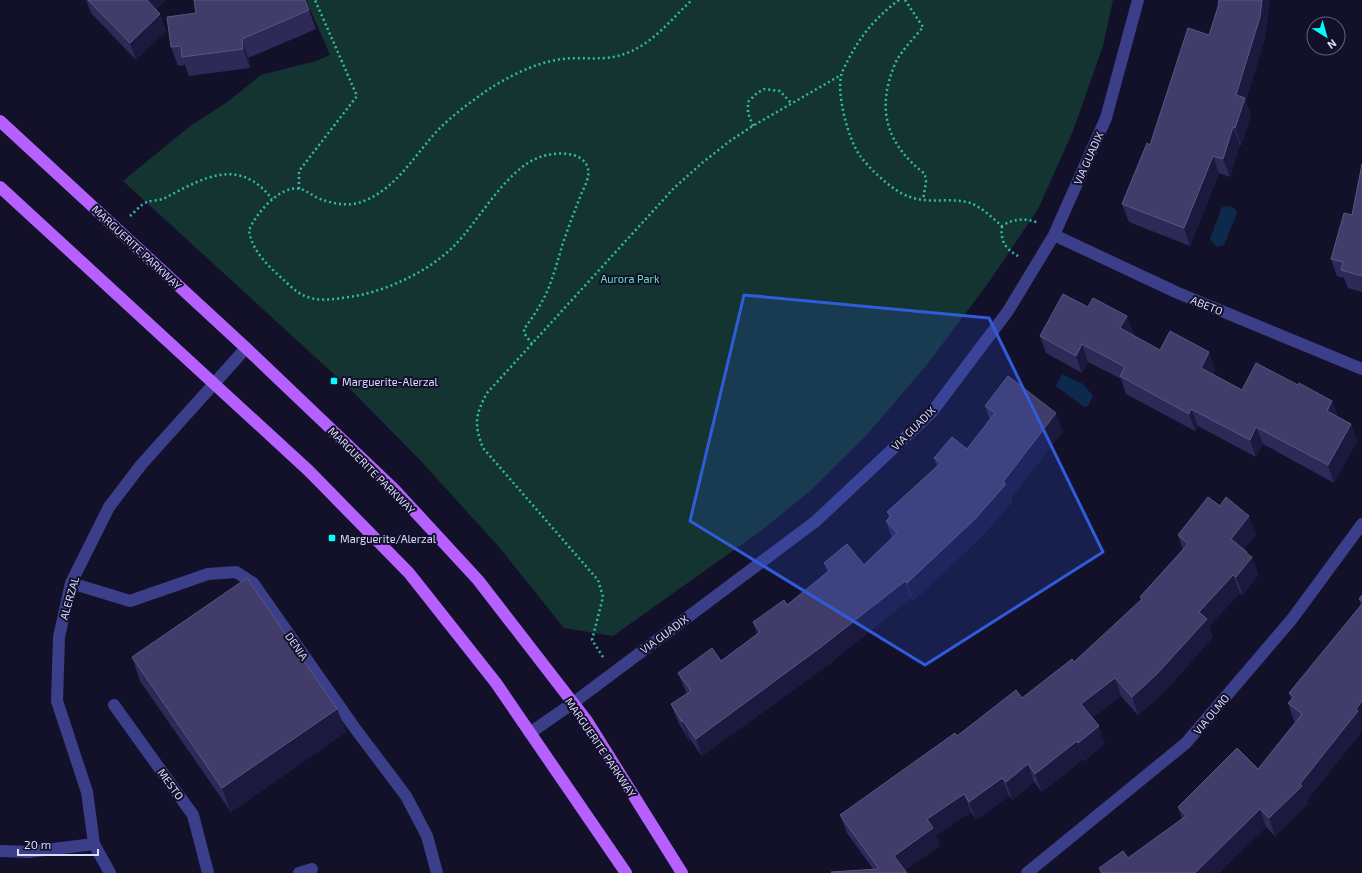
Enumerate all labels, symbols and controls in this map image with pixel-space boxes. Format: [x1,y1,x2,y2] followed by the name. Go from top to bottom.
[1306,16,1346,56] north arrow
[1325,37,1339,52] text: N
[1071,129,1106,186] street label: VIA GUADIX
[90,202,185,292] street label: MARGUERITE PARKWAY
[600,272,660,285] park label: Aurora Park
[1189,293,1225,317] street label: ABETO
[342,375,439,388] place label: Marguerite-Alerzal
[329,376,339,386] marker: Marguerite-Alerzal
[888,403,938,453] street label: VIA GUADIX
[326,424,419,517] street label: MARGUERITE PARKWAY
[340,532,437,545] place label: Marguerite/Alerzal
[327,533,337,543] marker: Marguerite/Alerzal
[57,575,81,621] street label: ALERZAL
[638,612,691,656] street label: VIA GUADIX
[283,630,311,663] street label: DENIA
[1190,691,1232,737] street label: VIA OLMO
[563,695,640,800] street label: MARGUERITE PARKWAY
[155,766,187,802] street label: MESTO
[18,831,98,857] scale bar
[24,837,51,851] text: 20 m

